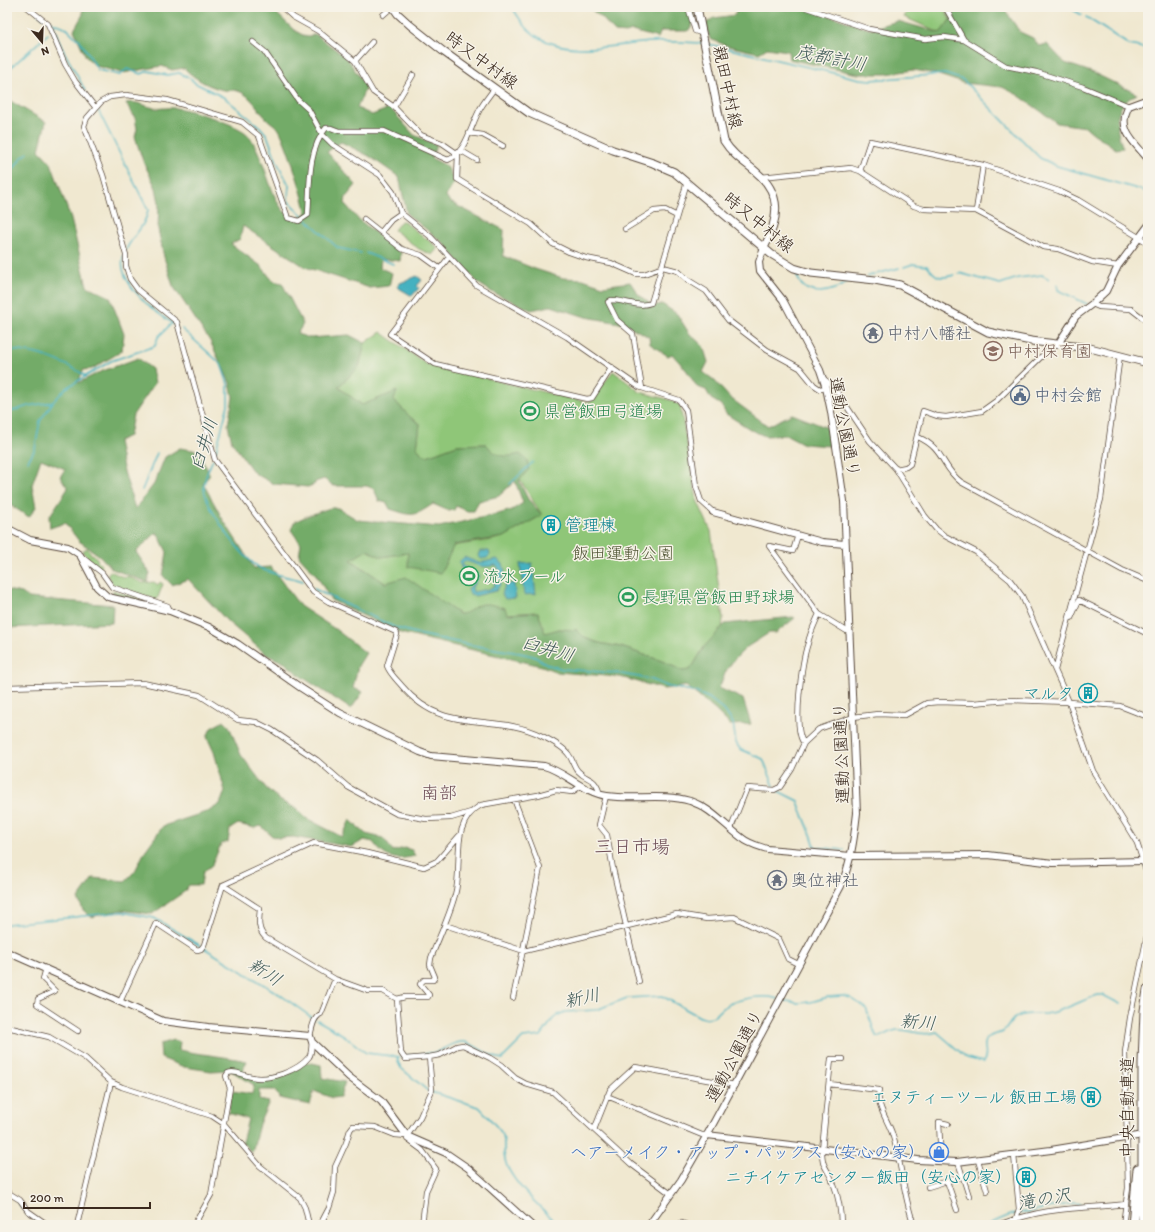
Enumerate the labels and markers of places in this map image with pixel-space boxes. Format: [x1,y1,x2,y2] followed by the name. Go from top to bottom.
[862,322,884,344] temple icon: 中村八幡社
[887,323,972,343] place label: 中村八幡社
[982,340,1004,362] school or university icon: 中村保育園
[1007,341,1092,361] place label: 中村保育園
[1009,384,1031,406] public building icon: 中村会館
[1034,385,1102,405] place label: 中村会館
[519,400,541,422] sports icon: 県営飯田弓道場
[544,401,663,421] place label: 県営飯田弓道場
[540,514,562,536] building icon: 管理棟
[565,515,616,535] place label: 管理棟
[458,565,480,587] sports icon: 流水プール
[483,566,566,586] place label: 流水プール
[617,586,639,608] sports icon: 長野県営飯田野球場
[642,587,795,607] place label: 長野県営飯田野球場
[1077,682,1099,704] building icon: マルタ
[1023,683,1074,703] place label: マルタ
[766,869,788,891] temple icon: 奥位神社
[791,870,859,890] place label: 奥位神社
[1080,1086,1102,1108] building icon: エヌティーツール 飯田工場
[871,1087,1077,1107] place label: エヌティーツール 飯田工場
[928,1141,950,1163] shop icon: ヘアーメイク・アップ・パックス（安心の家）
[570,1142,925,1162] place label: ヘアーメイク・アップ・パックス（安心の家）
[1015,1166,1037,1188] building icon: ニチイケアセンター飯田（安心の家）
[725,1167,1012,1187] place label: ニチイケアセンター飯田（安心の家）

